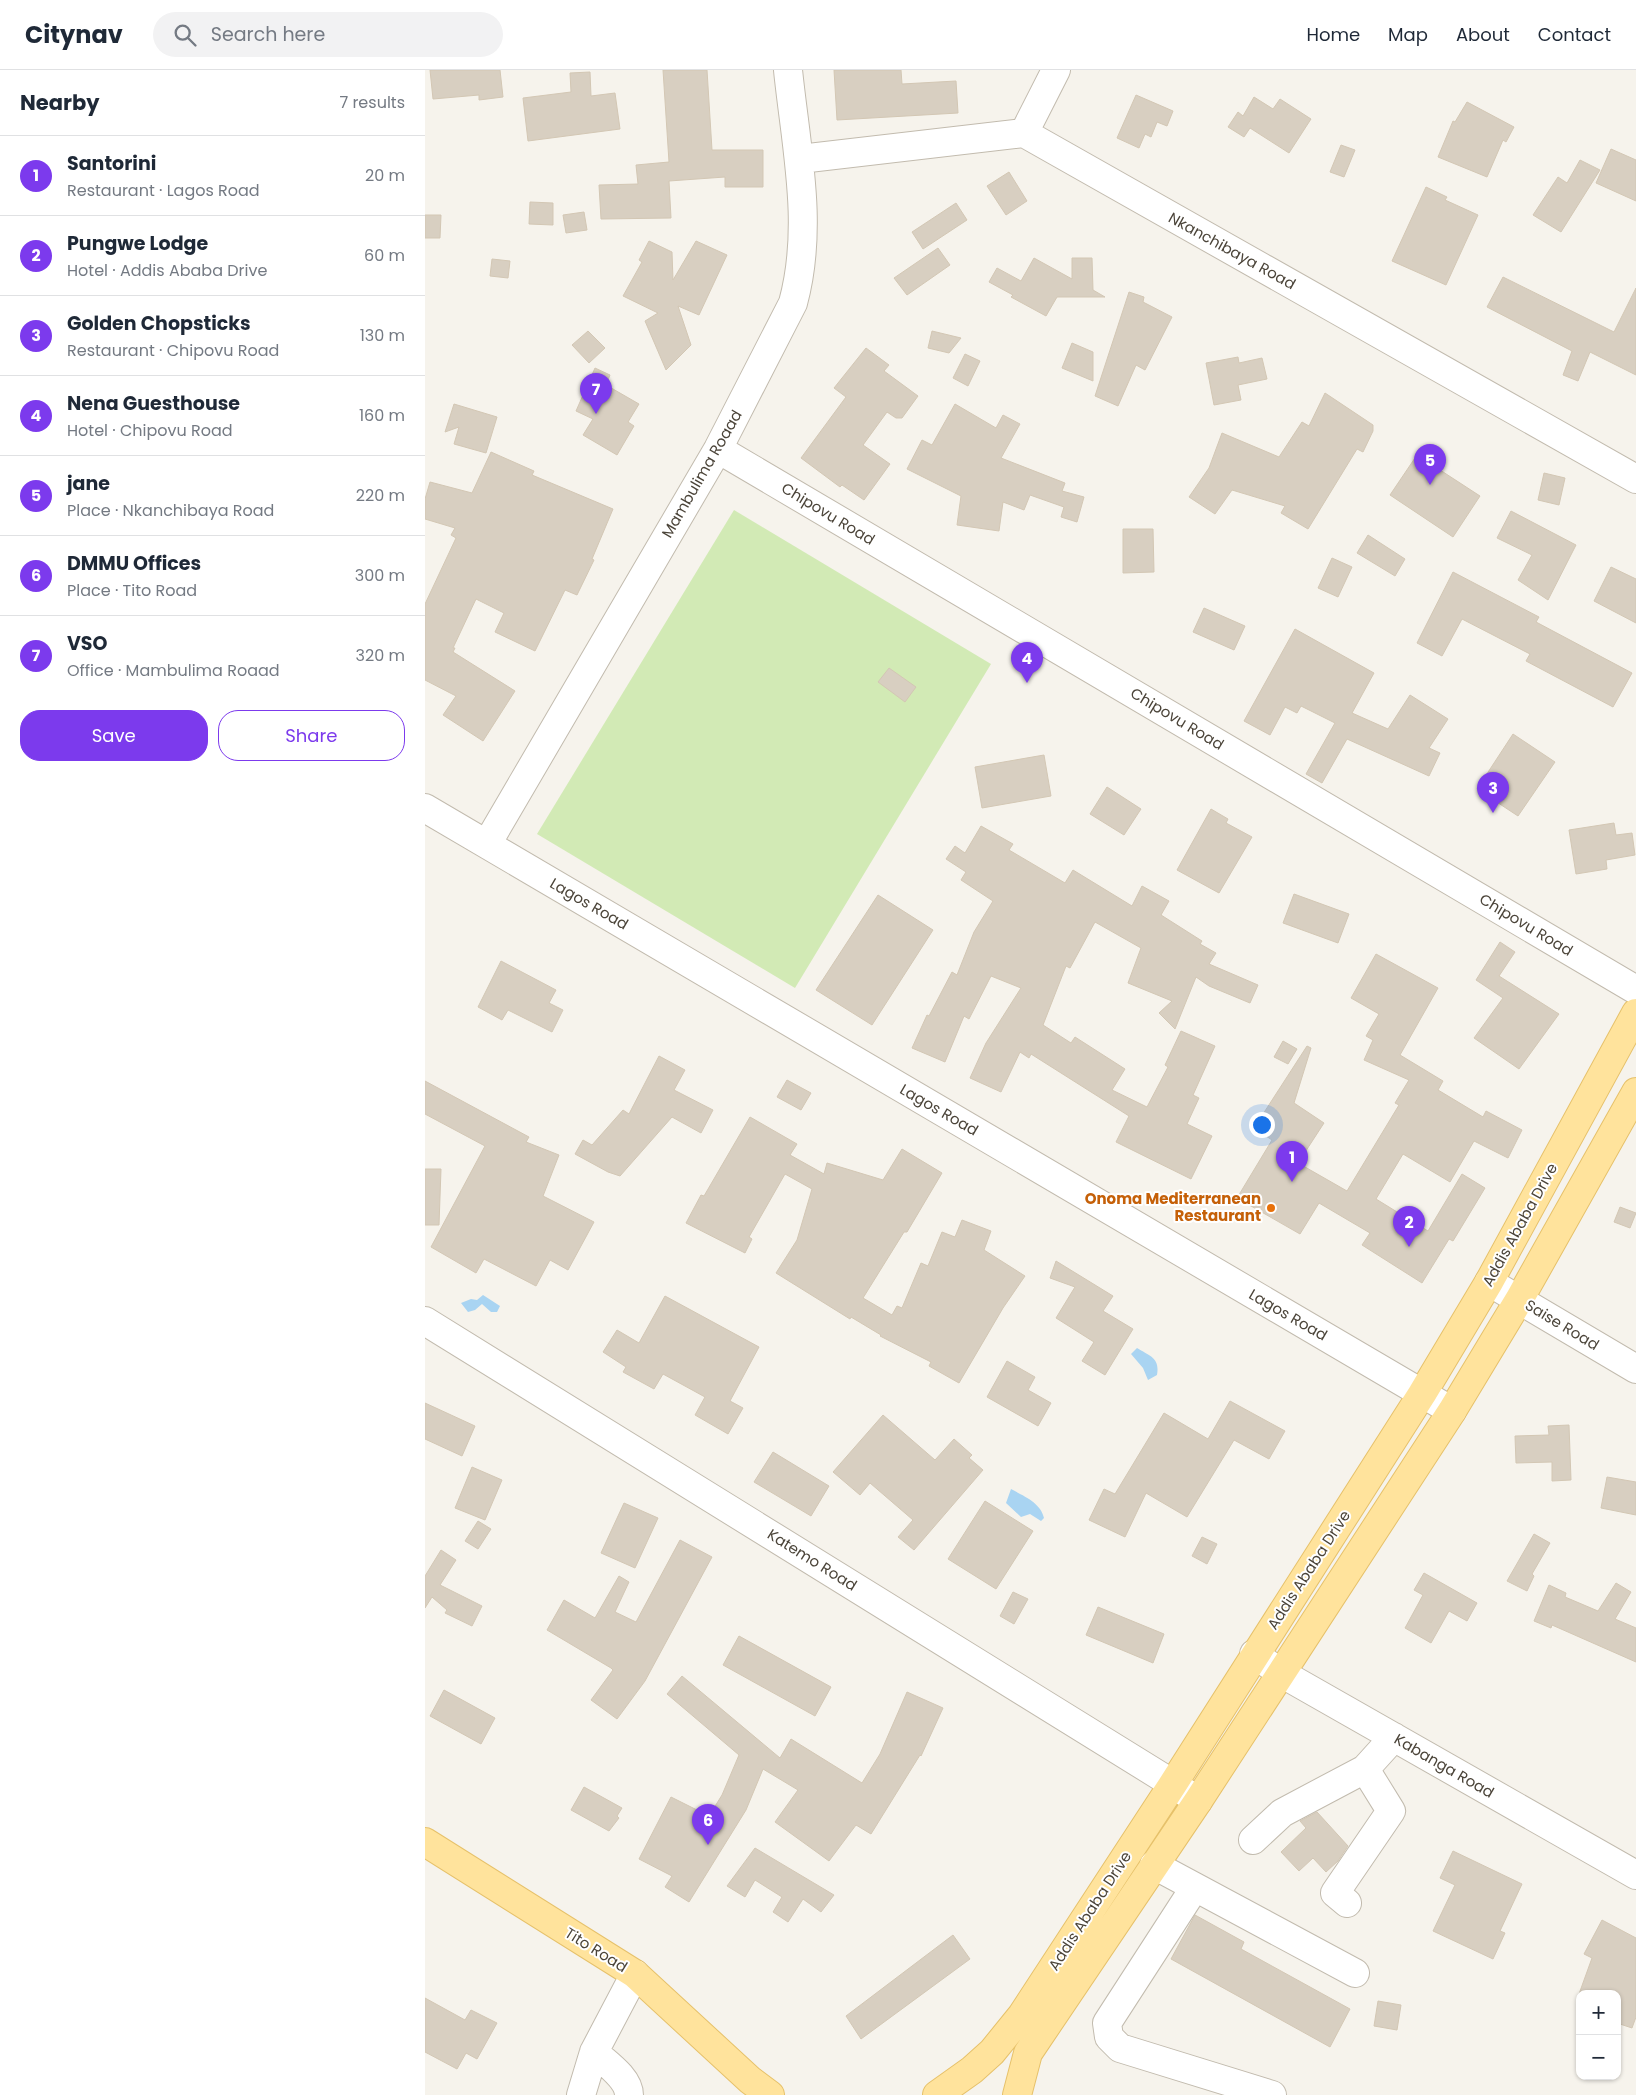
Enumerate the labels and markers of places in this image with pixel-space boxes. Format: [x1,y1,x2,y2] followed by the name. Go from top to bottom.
[580,373,612,414] pin: 7
[1414,444,1446,485] pin: 5
[1011,642,1043,683] pin: 4
[1477,772,1509,813] pin: 3
[1276,1141,1308,1182] pin: 1
[1085,1188,1261,1226] place label: Onoma Mediterranean Restaurant
[1265,1202,1277,1214] marker: Onoma Mediterranean Restaurant
[1393,1206,1425,1247] pin: 2
[692,1804,724,1845] pin: 6

